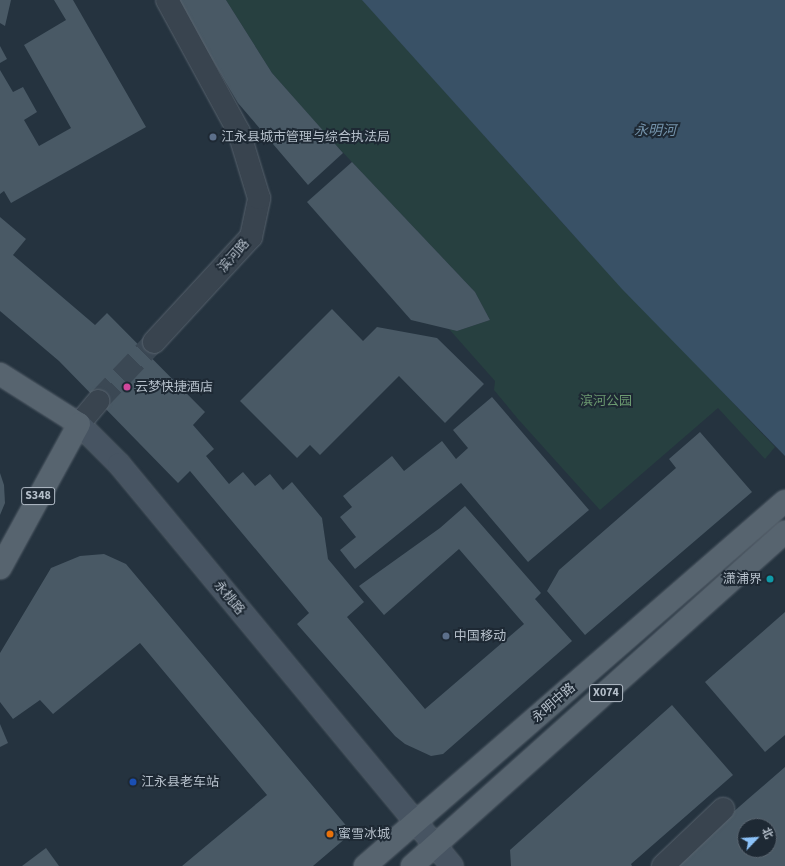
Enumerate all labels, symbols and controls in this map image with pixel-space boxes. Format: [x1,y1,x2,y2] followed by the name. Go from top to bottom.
[634,123,676,139] water label: 永明河
[221,129,390,145] place label: 江永县城市管理与综合执法局
[208,132,218,142] marker: 江永县城市管理与综合执法局
[215,236,253,276] street label: 滨河路
[135,379,213,395] place label: 云梦快捷酒店
[122,382,132,392] marker: 云梦快捷酒店
[580,393,632,409] park label: 滨河公园
[21,486,55,506] road number: S348
[723,571,762,587] place label: 潇浦界
[765,574,775,584] marker: 潇浦界
[210,578,248,618] street label: 永桃路
[454,628,506,644] place label: 中国移动
[441,631,451,641] marker: 中国移动
[529,680,579,726] street label: 永明中路
[589,683,623,703] road number: X074
[141,774,219,790] place label: 江永县老车站
[128,777,138,787] marker: 江永县老车站
[737,818,777,858] north arrow
[758,825,777,841] text: 北
[338,826,390,842] place label: 蜜雪冰城
[325,829,335,839] marker: 蜜雪冰城

